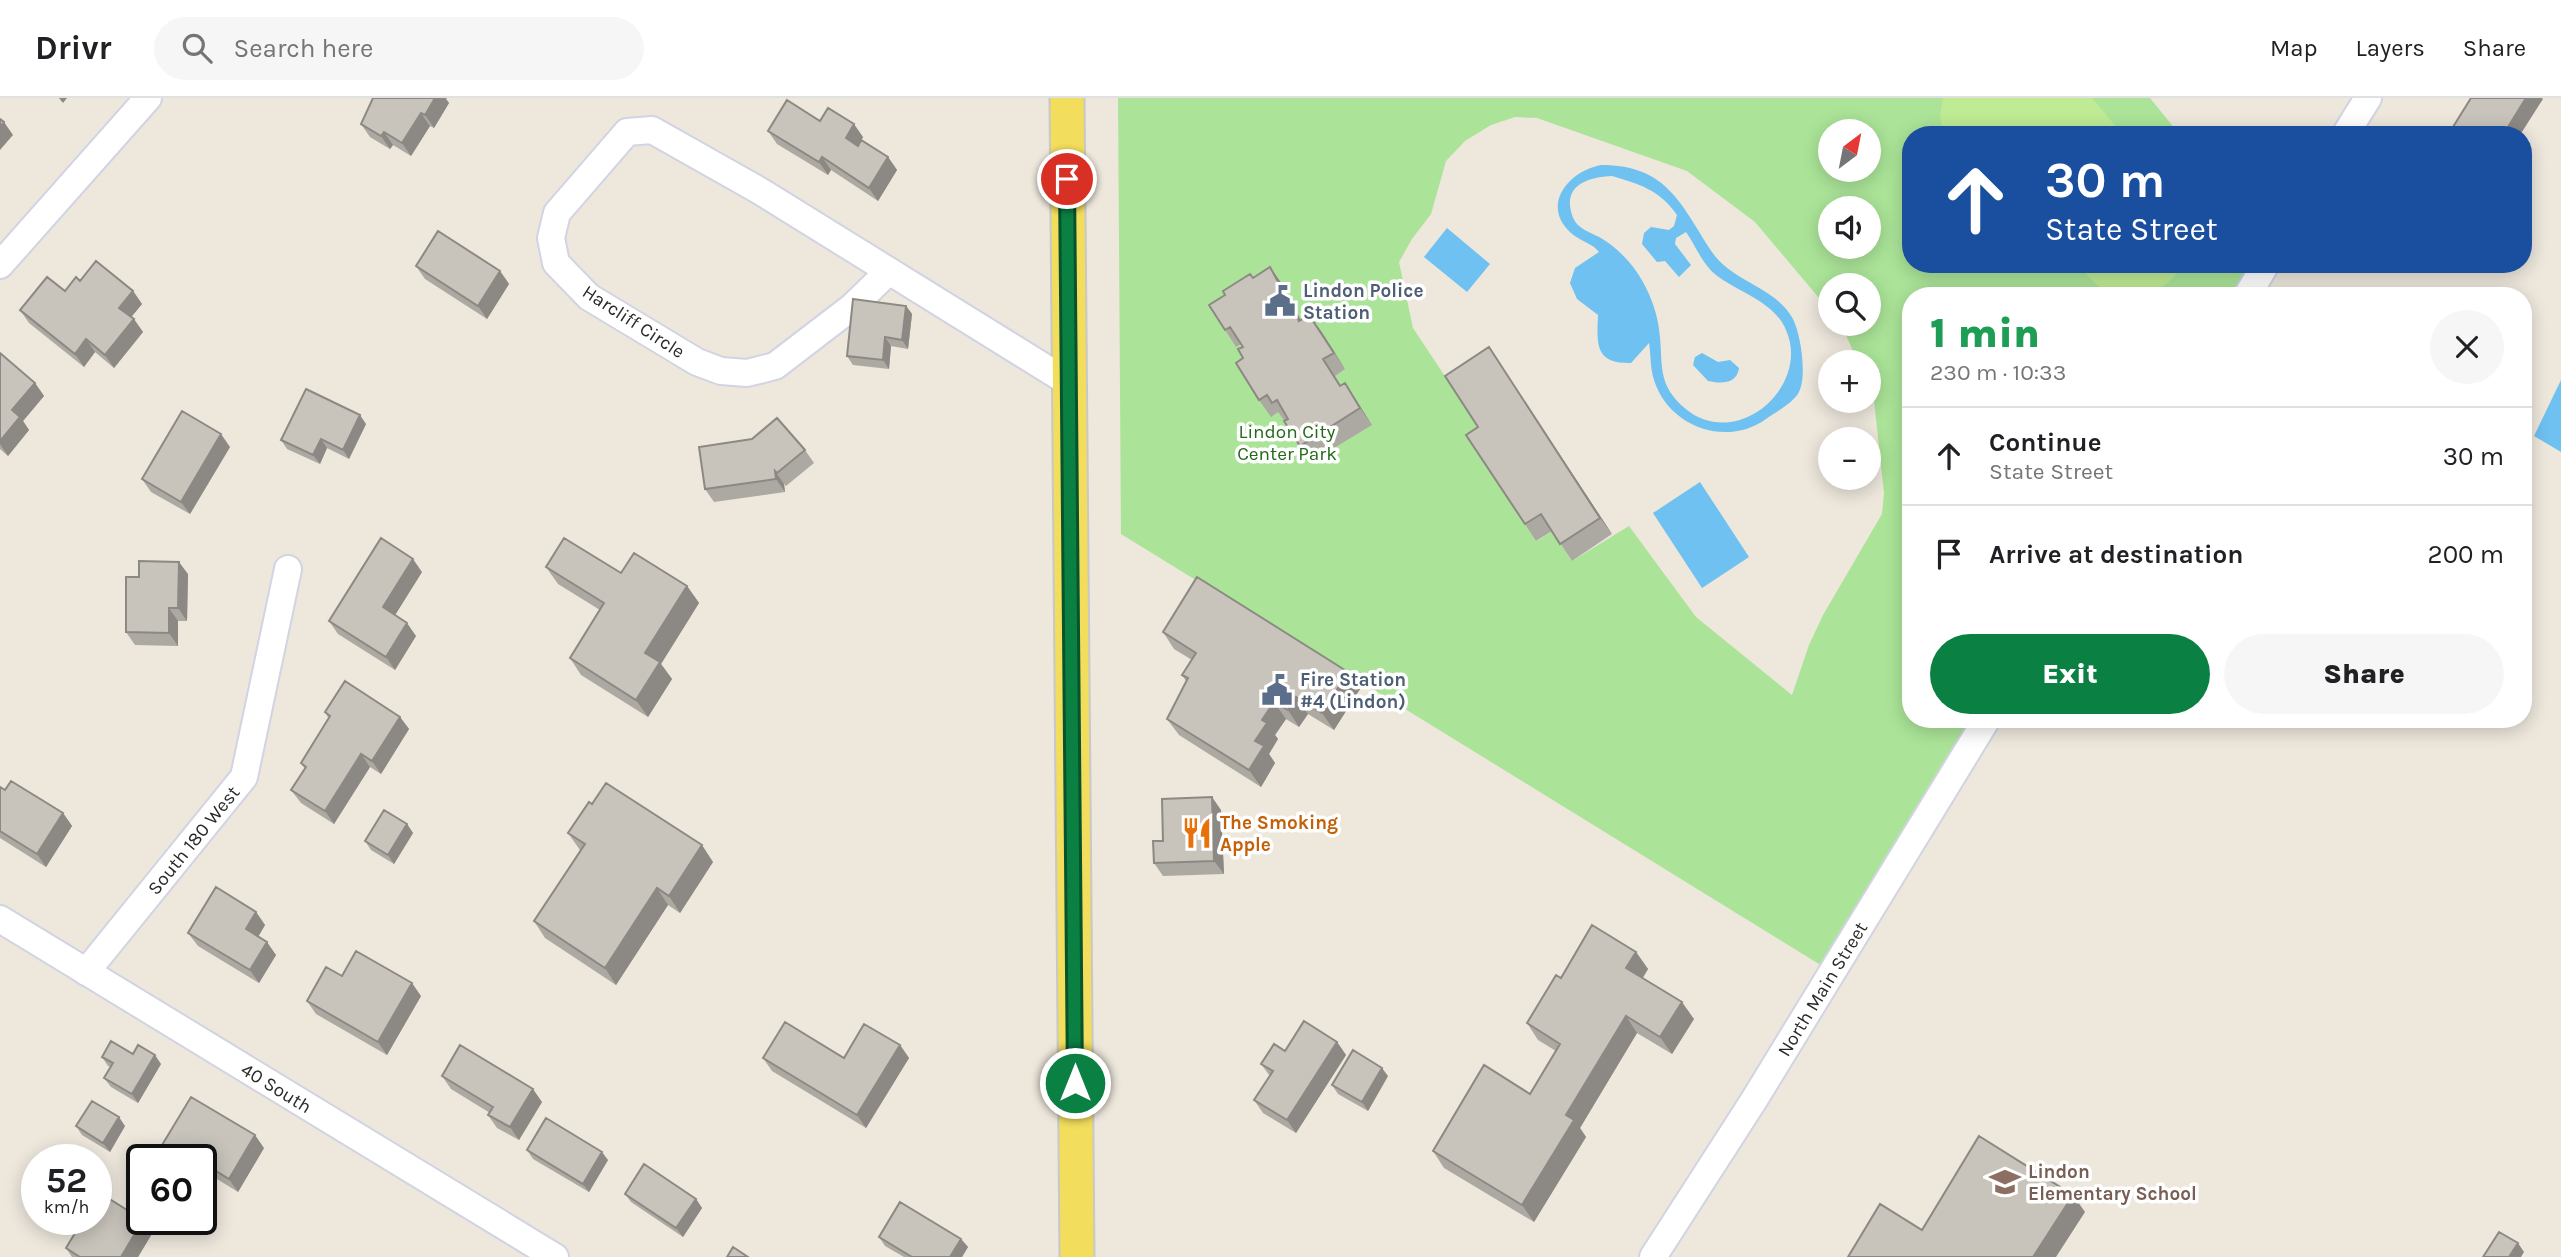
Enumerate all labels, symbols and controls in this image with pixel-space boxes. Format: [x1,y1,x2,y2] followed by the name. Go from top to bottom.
[154,17,644,80] search box
[35,29,112,67] text: Drivr
[178,29,216,67] icon: search
[234,33,373,64] text: Search here
[2270,34,2318,62] text: Map
[2356,34,2425,62] text: Layers
[2463,34,2526,62] text: Share
[1818,119,1881,182] north arrow
[1818,119,1881,490] map controls
[1037,149,1097,209] pin
[2045,152,2165,209] text: 30 m
[1930,154,2021,245] icon: ahead
[1048,160,1086,198] icon: arrive
[1818,196,1881,259] button: sound
[2045,211,2218,248] text: State Street
[1818,273,1881,336] button: search
[1303,280,1423,324] place label: Lindon Police Station
[578,281,689,363] street label: Harcliff Circle
[1263,284,1297,318] public building icon: Lindon Police Station
[1930,308,2040,358] text: 1 min
[2430,310,2504,384] button: close
[1818,350,1881,413] button: +
[1930,359,2066,386] text: 230 m · 10:33
[1237,421,1337,465] park label: Lindon City Center Park
[1818,427,1881,490] button: −
[1989,427,2101,458] text: Continue
[1930,437,1968,475] icon: ahead
[2443,441,2504,472] text: 30 m
[1989,458,2113,485] text: State Street
[1930,535,1968,573] icon: arrive
[1989,539,2243,570] text: Arrive at destination
[2428,539,2504,570] text: 200 m
[1930,634,2210,714] button: Exit
[2224,634,2504,714] button: Share
[1300,669,1406,713] place label: Fire Station #4 (Lindon)
[1260,673,1294,707] public building icon: Fire Station #4 (Lindon)
[143,782,244,899] street label: South 180 West
[1220,812,1338,856] place label: The Smoking Apple
[1180,816,1214,850] restaurant icon: The Smoking Apple
[1773,918,1872,1061] street label: North Main Street
[1038,1046,1112,1120] position arrow
[237,1059,315,1118] street label: 40 South
[126,1144,217,1235] speed limit sign: 60
[46,1160,87,1201] text: 52
[2028,1161,2197,1205] place label: Lindon Elementary School
[1988,1165,2022,1199] school or university icon: Lindon Elementary School
[44,1196,89,1218] text: km/h

